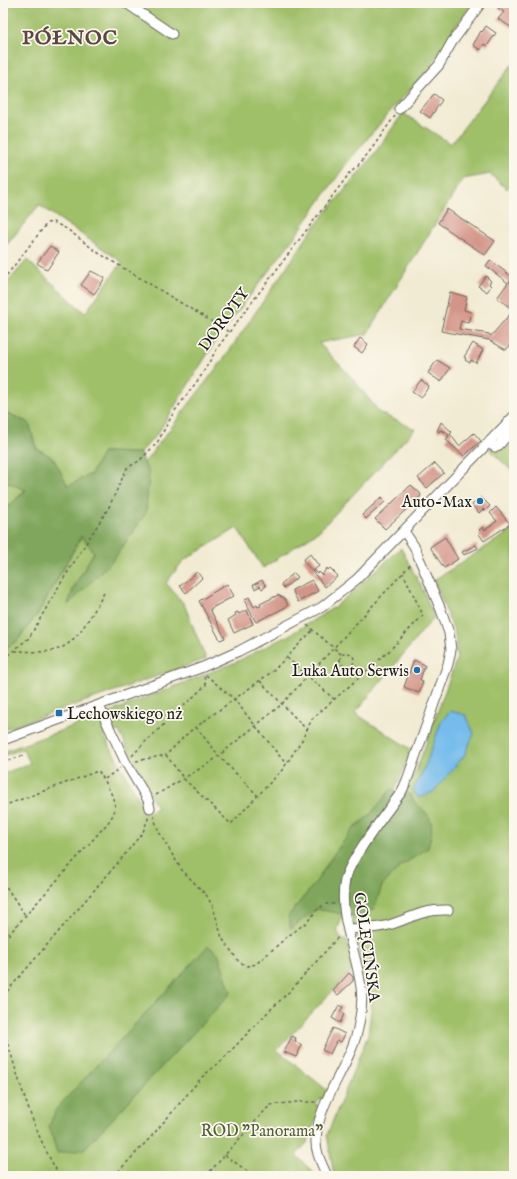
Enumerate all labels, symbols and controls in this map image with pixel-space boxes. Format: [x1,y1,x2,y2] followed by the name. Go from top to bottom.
[22,26,118,51] district label: PÓŁNOC
[195,284,255,356] street label: DOROTY
[401,493,472,513] place label: Auto-Max
[475,496,485,506] marker: Auto-Max
[292,662,409,682] place label: Luka Auto Serwis
[412,665,422,675] marker: Luka Auto Serwis
[67,705,183,725] place label: Lechowskiego nż
[54,708,64,718] marker: Lechowskiego nż
[348,891,386,1005] street label: GOLĘCIŃSKA
[201,1122,323,1142] park label: ROD "Panorama"

